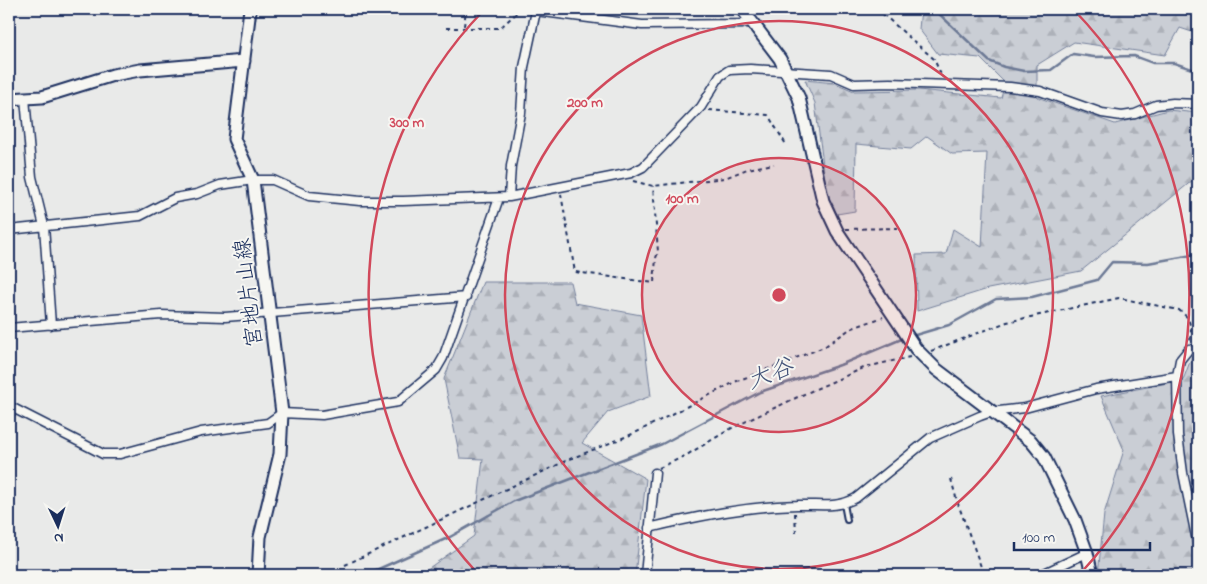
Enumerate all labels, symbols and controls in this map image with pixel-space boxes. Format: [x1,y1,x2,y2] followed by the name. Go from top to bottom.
[566,92,603,114] text: 200 m
[389,112,425,134] text: 300 m
[665,188,699,210] text: 100 m
[227,236,273,349] street label: 宮地片山線
[770,286,788,304] centre of rings
[742,350,801,400] water label: 大谷
[32,502,82,552] north arrow
[1014,519,1151,551] scale bar
[53,527,64,548] text: N
[1022,527,1055,549] text: 100 m

